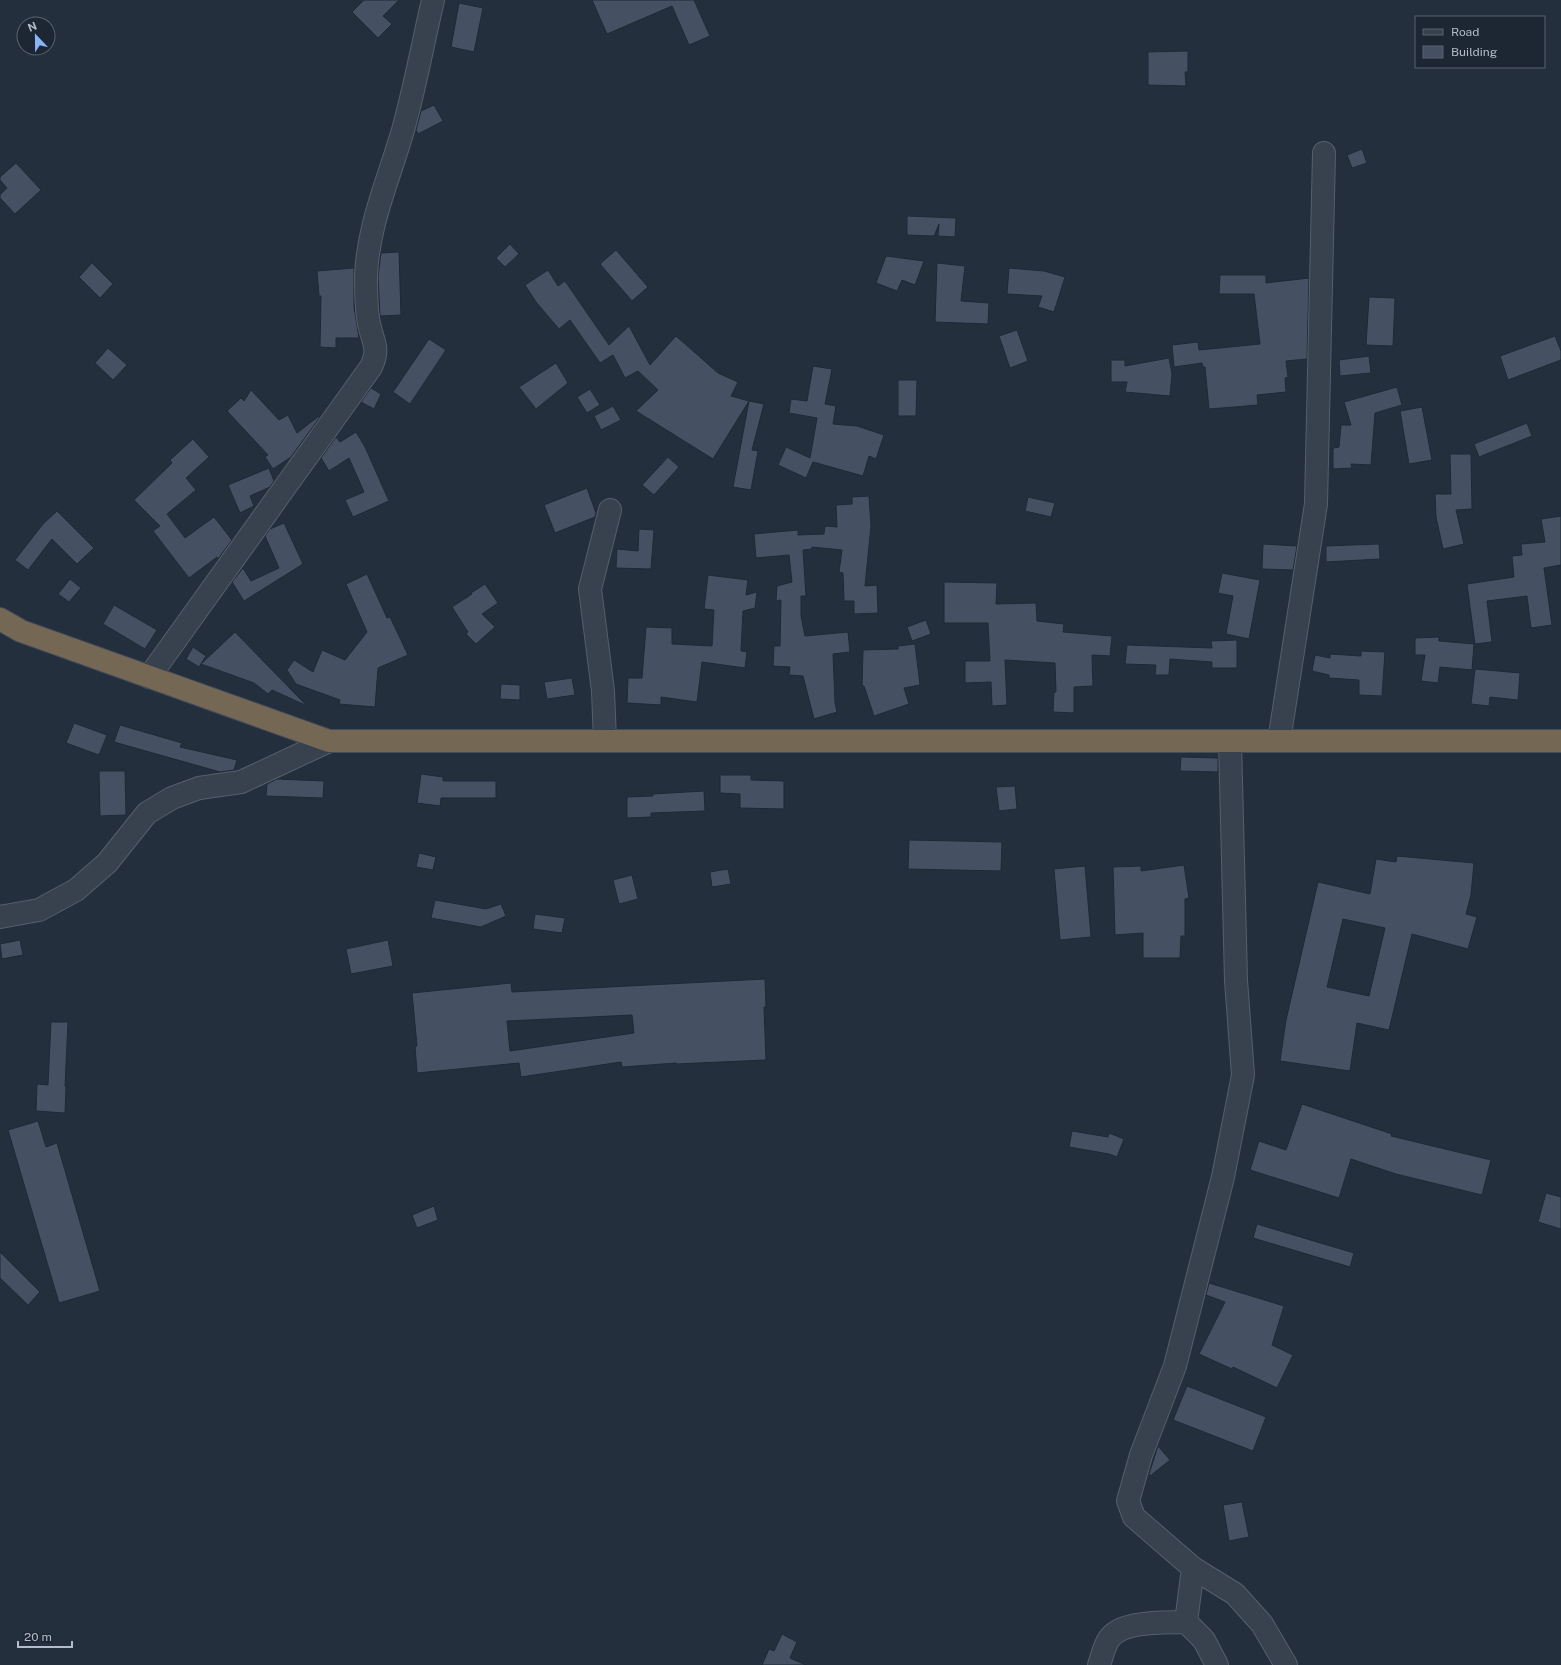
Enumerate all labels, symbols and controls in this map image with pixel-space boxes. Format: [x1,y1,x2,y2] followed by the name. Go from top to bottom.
[16,16,56,56] north arrow
[1415,16,1545,68] legend
[26,20,38,34] text: N
[1451,25,1479,39] text: Road
[1451,45,1497,59] text: Building
[18,1623,72,1649] scale bar
[24,1630,52,1644] text: 20 m

